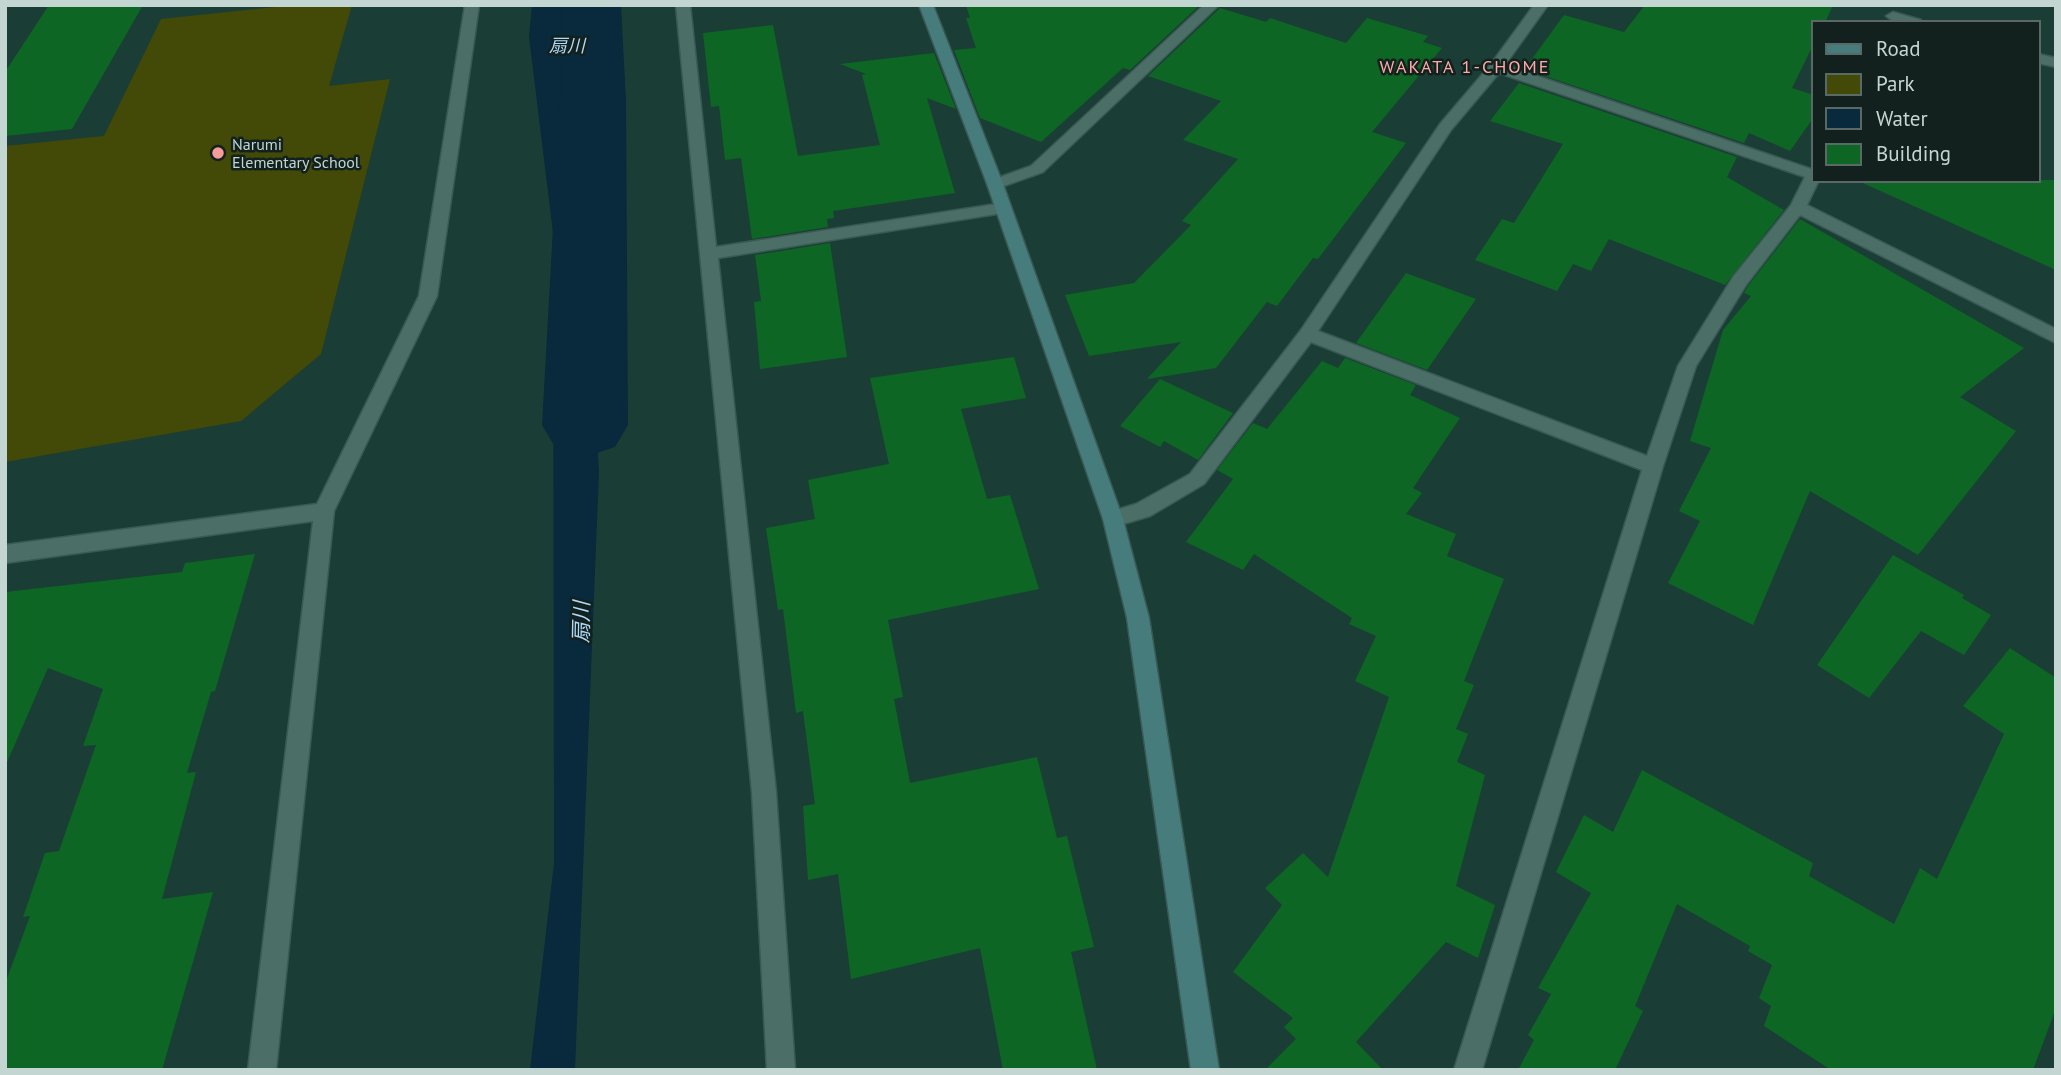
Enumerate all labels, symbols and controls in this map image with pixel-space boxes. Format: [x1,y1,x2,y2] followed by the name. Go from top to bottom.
[1812,21,2040,182] legend
[549,34,587,57] water label: 扇川
[1876,35,1920,62] text: Road
[1380,55,1550,78] district label: WAKATA 1-CHOME
[1876,70,1915,97] text: Park
[1876,105,1928,132] text: Water
[232,134,360,172] place label: Narumi Elementary School
[1876,140,1951,167] text: Building
[210,145,226,161] marker: Narumi Elementary School
[567,599,595,643] water label: 扇川

